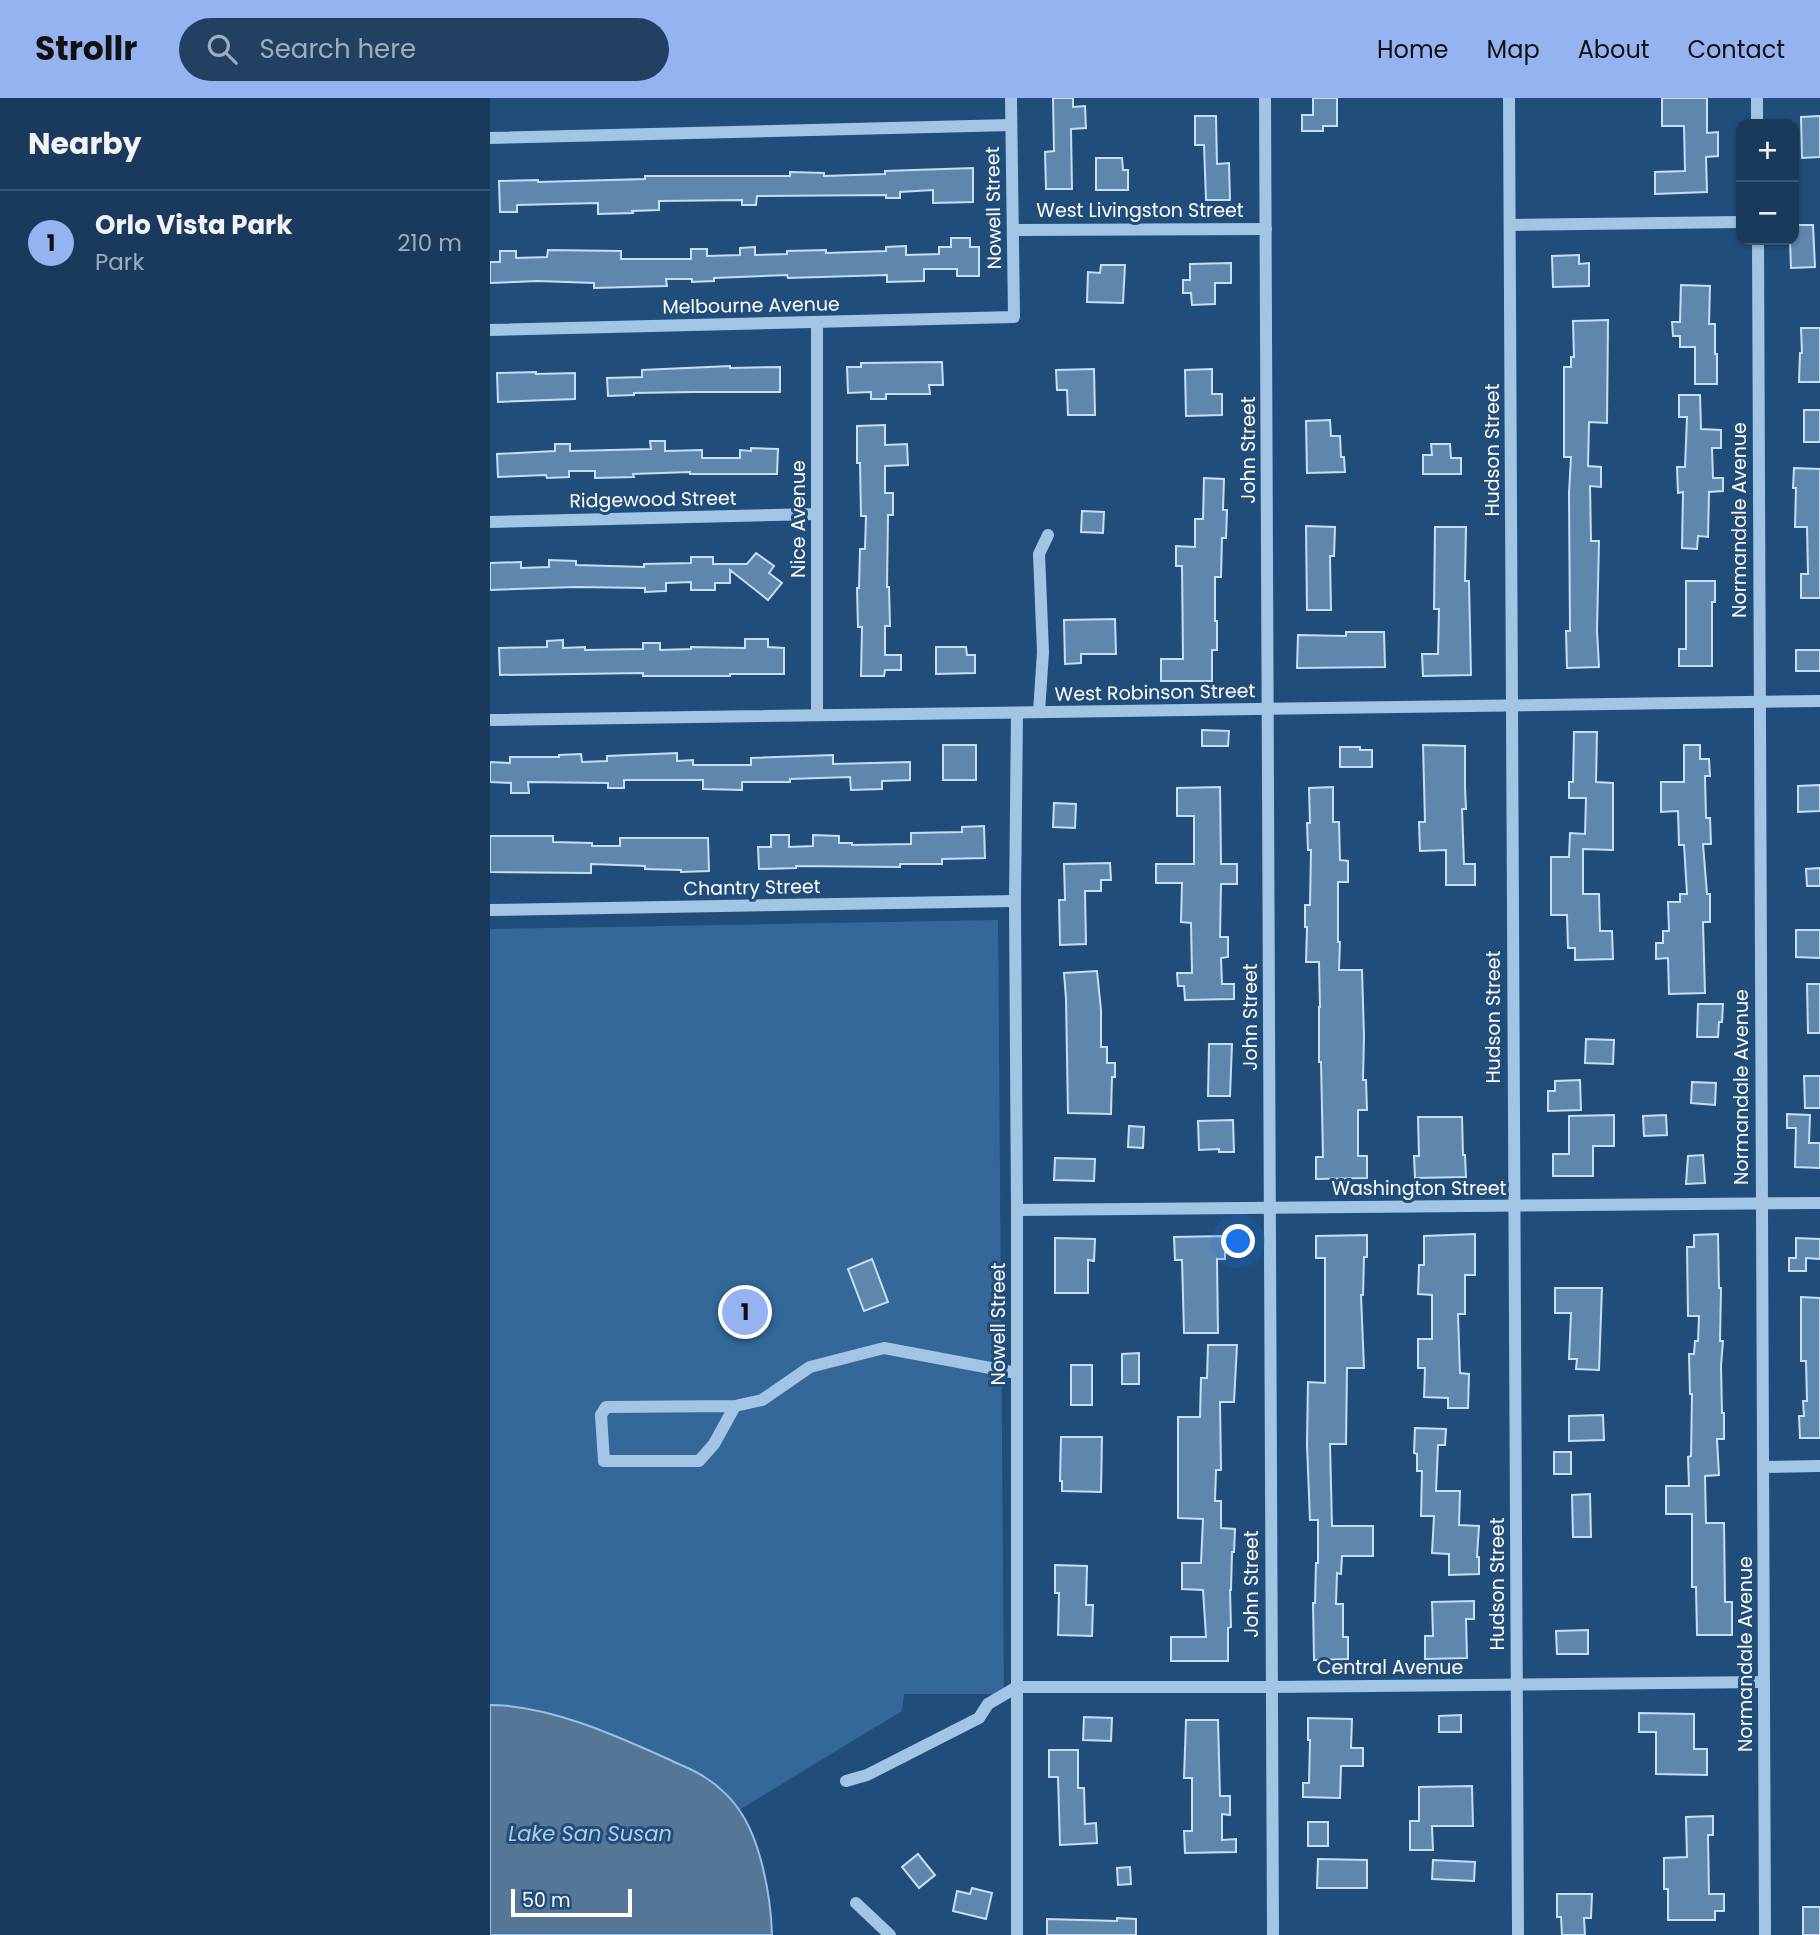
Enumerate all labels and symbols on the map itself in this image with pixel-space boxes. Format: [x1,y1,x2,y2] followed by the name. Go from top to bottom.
[979,146,1008,270] street label: Nowell Street
[1036,197,1244,224] street label: West Livingston Street
[662,290,840,321] street label: Melbourne Avenue
[1479,383,1506,517] street label: Hudson Street
[1235,396,1262,504] street label: John Street
[1726,422,1753,618] street label: Normandale Avenue
[785,460,812,578] street label: Nice Avenue
[569,485,737,514] street label: Ridgewood Street
[1054,677,1256,708] street label: West Robinson Street
[683,873,821,902] street label: Chantry Street
[1480,950,1507,1084] street label: Hudson Street
[1237,963,1264,1071] street label: John Street
[1728,989,1755,1185] street label: Normandale Avenue
[1331,1175,1507,1202] street label: Washington Street
[1221,1224,1255,1258] your location
[985,1262,1012,1385] street label: Nowell Street
[722,1286,768,1338] pin: 1
[1484,1517,1511,1651] street label: Hudson Street
[1238,1530,1265,1638] street label: John Street
[1732,1556,1759,1752] street label: Normandale Avenue
[1317,1654,1463,1681] street label: Central Avenue
[508,1819,672,1848] water label: Lake San Susan
[511,1886,632,1918] scale bar

